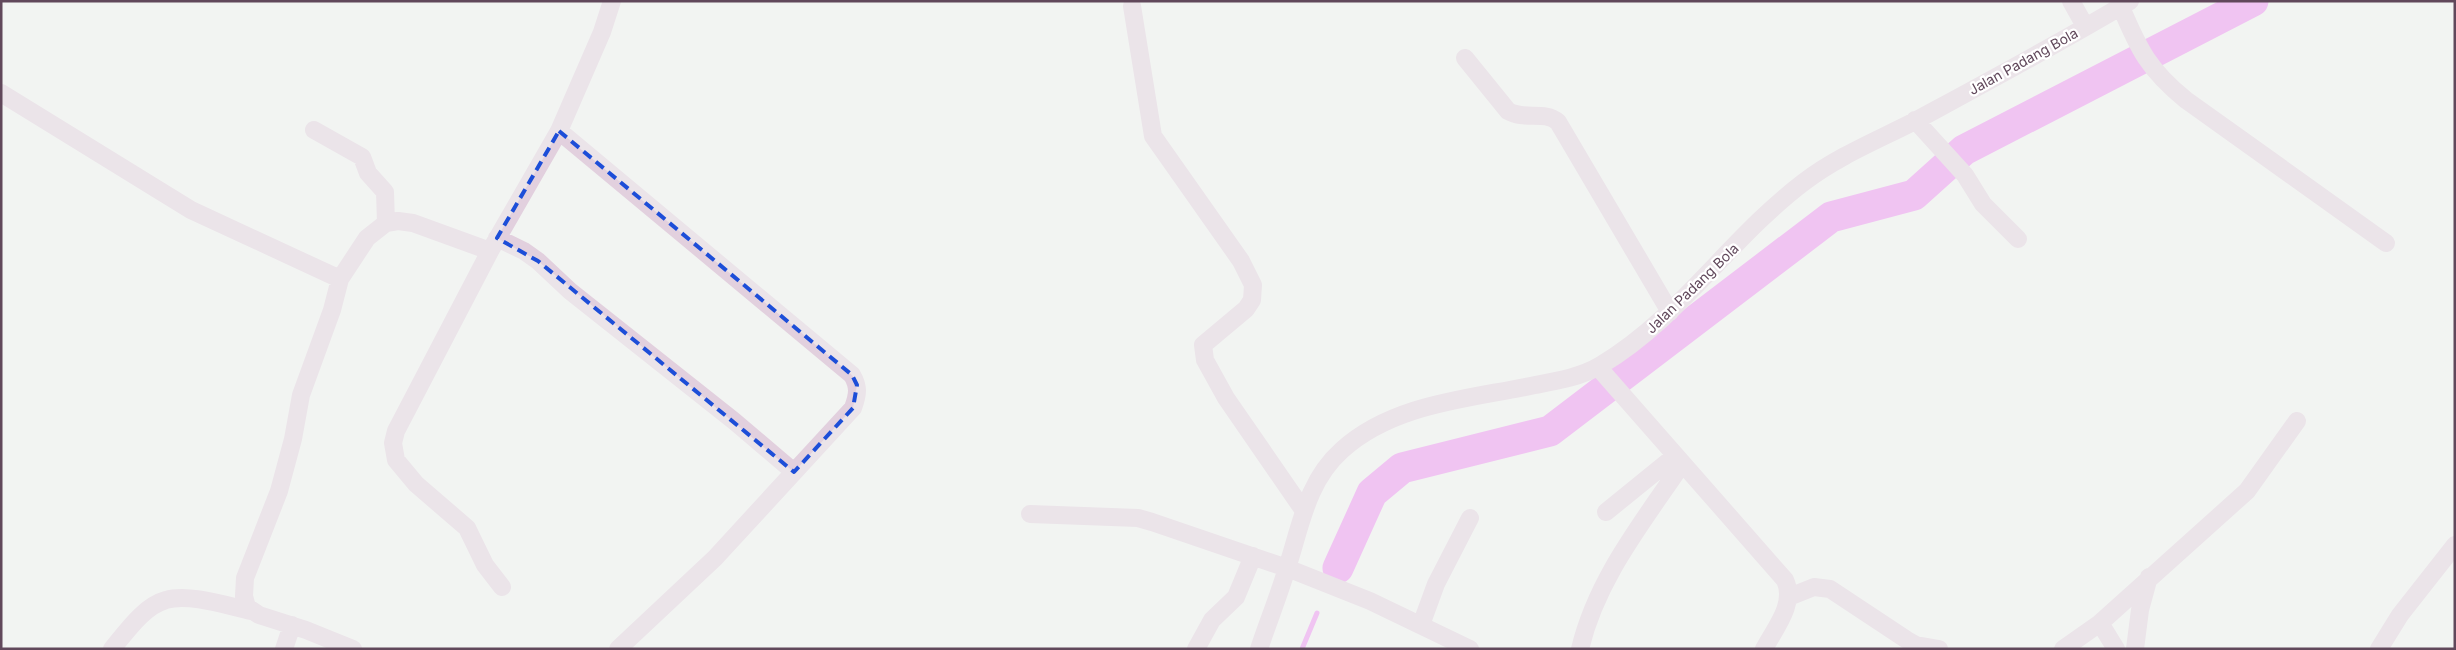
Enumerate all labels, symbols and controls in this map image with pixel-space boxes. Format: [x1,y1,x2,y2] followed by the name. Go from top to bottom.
[1965,24,2081,98] street label: Jalan Padang Bola
[1642,239,1742,337] street label: Jalan Padang Bola

